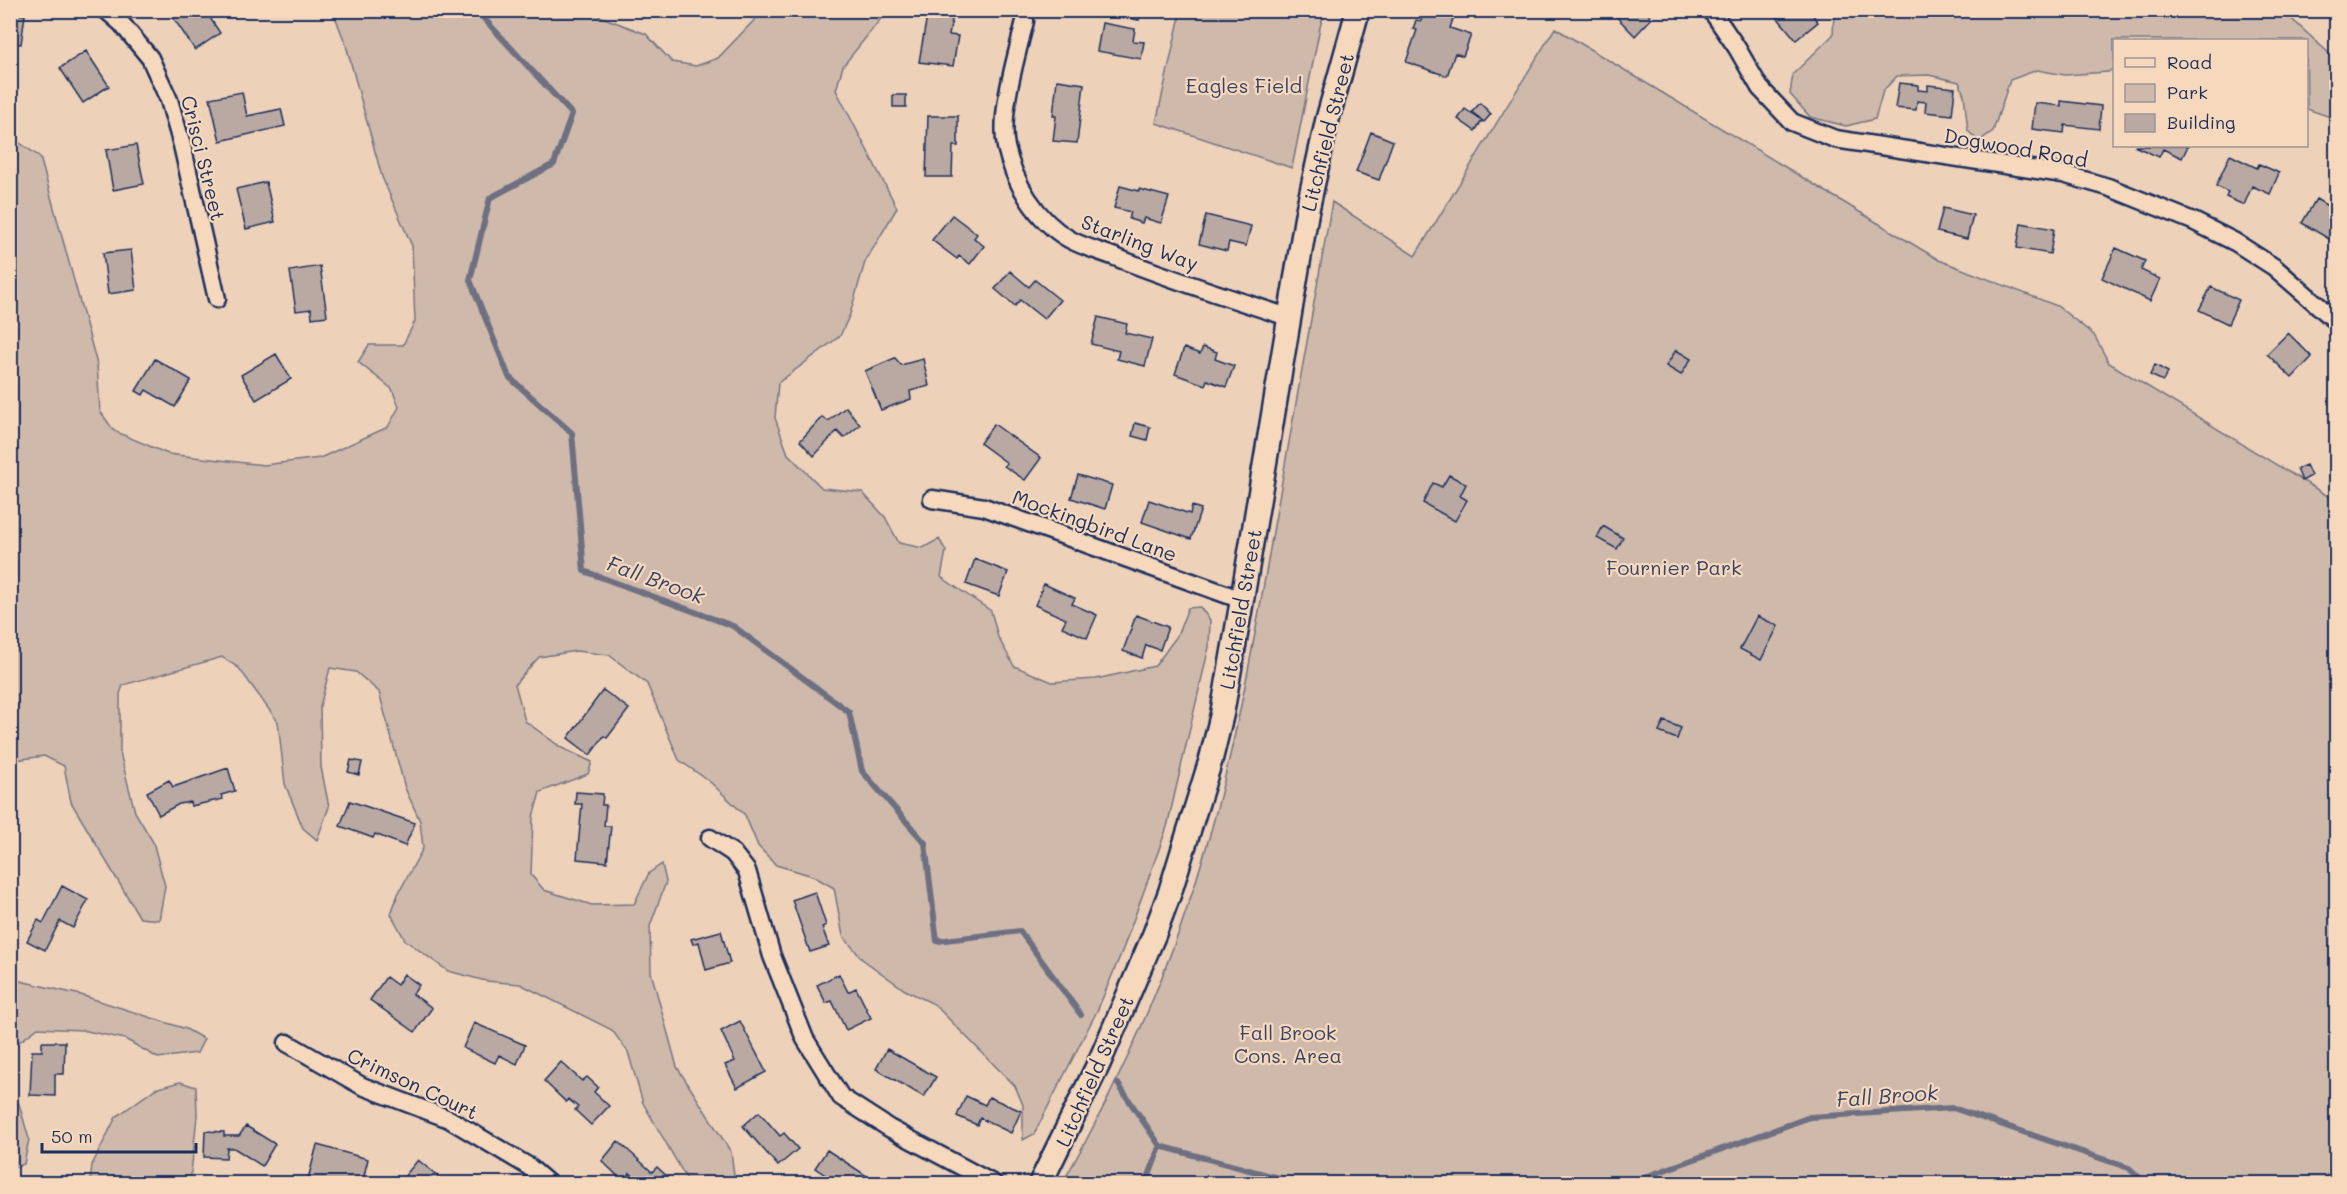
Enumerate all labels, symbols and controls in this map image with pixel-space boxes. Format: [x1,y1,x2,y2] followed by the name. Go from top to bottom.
[2113,39,2308,147] legend
[1295,50,1359,214] street label: Litchfield Street
[2167,50,2212,74] text: Road
[1186,72,1302,98] park label: Eagles Field
[2167,80,2208,104] text: Park
[176,93,232,223] street label: Crisci Street
[2167,110,2235,134] text: Building
[1942,122,2090,172] street label: Dogwood Road
[1078,208,1202,276] street label: Starling Way
[1009,483,1181,567] street label: Mockingbird Lane
[1213,527,1267,691] street label: Litchfield Street
[604,549,709,609] water label: Fall Brook
[1606,554,1742,580] park label: Fournier Park
[1049,991,1139,1151] street label: Litchfield Street
[1234,1019,1342,1068] park label: Fall Brook Cons. Area
[343,1041,483,1125] street label: Crimson Court
[1835,1078,1940,1112] water label: Fall Brook
[42,1116,196,1154] scale bar
[51,1124,93,1148] text: 50 m

